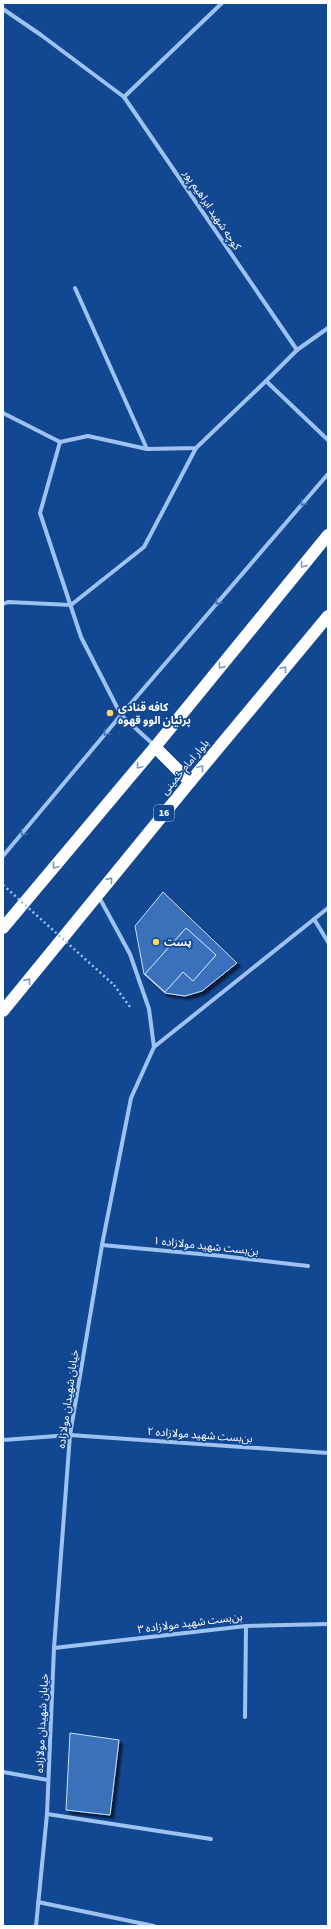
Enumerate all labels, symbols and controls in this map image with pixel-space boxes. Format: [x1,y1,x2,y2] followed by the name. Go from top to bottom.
[178,166,245,254] street label: کوچه شهید ابراهیم پور
[300,499,307,506] one-way arrow
[301,561,308,568] one-way arrow
[215,597,222,605] one-way arrow
[219,661,226,668] one-way arrow
[280,666,287,673] one-way arrow
[118,700,191,728] place label: کافه قنادی پرنیان الوو قهوه
[105,708,115,718] marker: کافه قنادی پرنیان الوو قهوه
[103,728,110,735] one-way arrow
[157,736,213,798] street label: بلوار امام خمینی
[136,762,143,769] one-way arrow
[196,766,203,773] one-way arrow
[154,805,174,821] road number: 16
[20,828,27,835] one-way arrow
[53,861,60,869] one-way arrow
[105,878,112,885] one-way arrow
[164,935,192,950] place label: پست
[151,937,161,947] marker: پست
[23,978,30,985] one-way arrow
[153,1233,259,1259] street label: بن‌بست شهید مولازاده ۱
[54,1348,82,1449] street label: خیابان شهیدان مولازاده
[147,1424,253,1446] street label: بن‌بست شهید مولازاده ۲
[137,1609,243,1637] street label: بن‌بست شهید مولازاده ۳
[32,1672,52,1773] street label: خیابان شهیدان مولازاده

